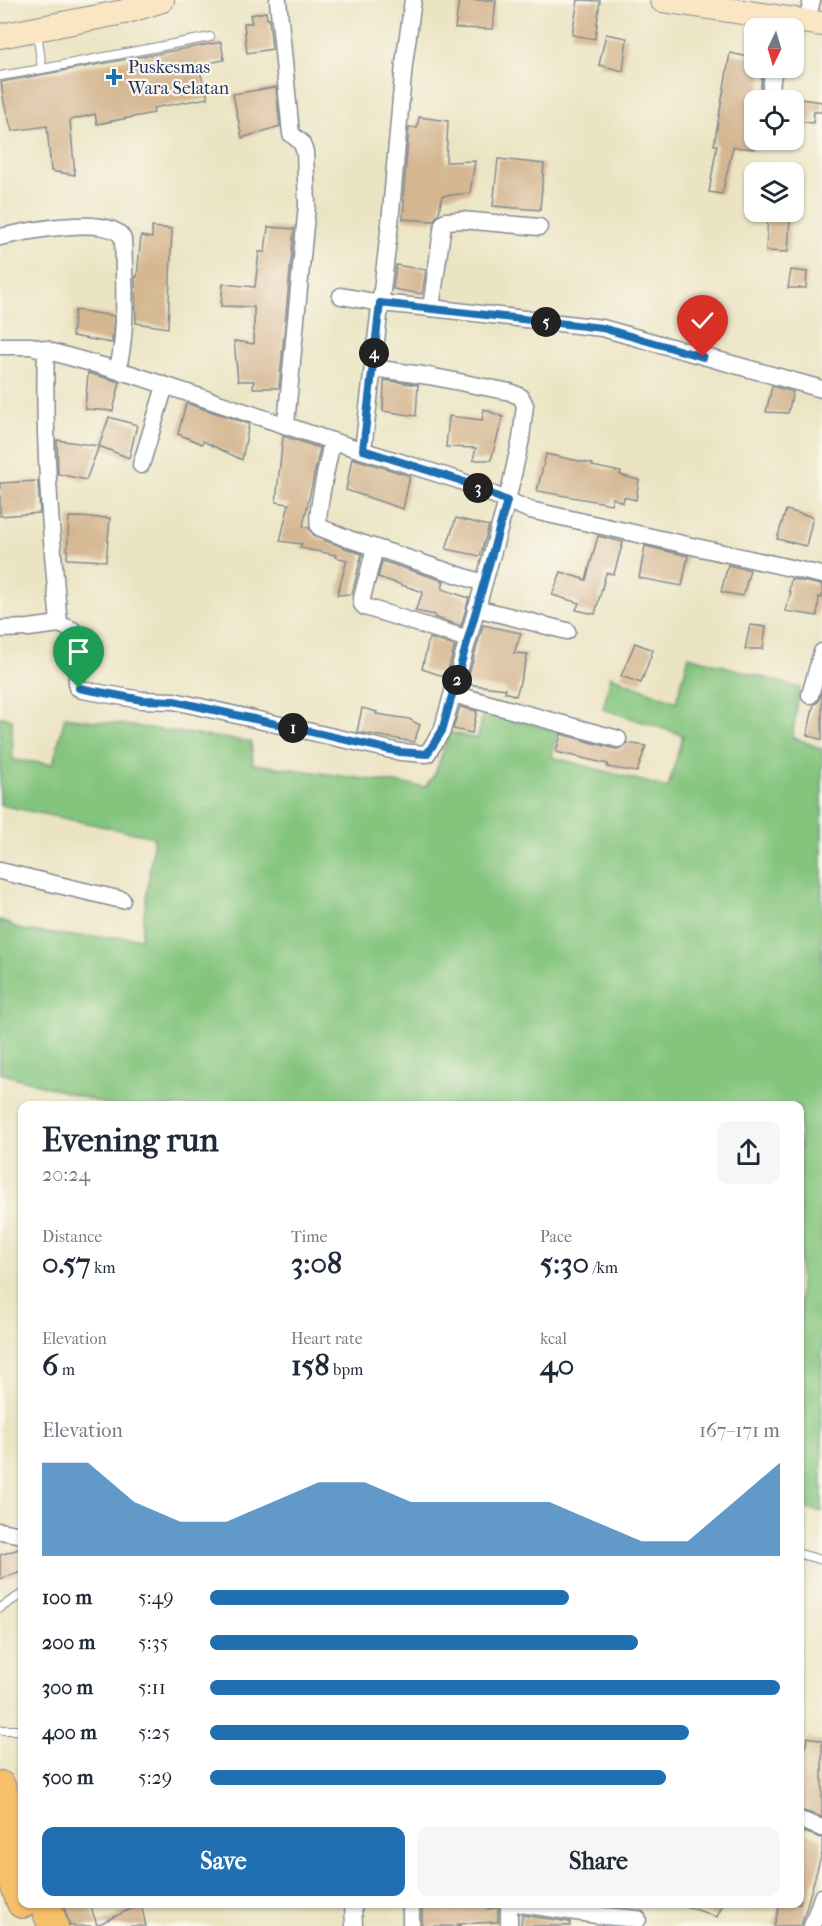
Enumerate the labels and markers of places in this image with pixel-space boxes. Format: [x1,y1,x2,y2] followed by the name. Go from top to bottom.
[127,57,230,99] place label: Puskesmas Wara Selatan
[105,68,123,86] marker: Puskesmas Wara Selatan
[677,295,728,357] pin
[531,307,561,337] pin: 5
[359,338,389,368] pin: 4
[463,473,493,503] pin: 3
[53,626,104,688] pin
[442,665,472,695] pin: 2
[278,713,308,743] pin: 1

